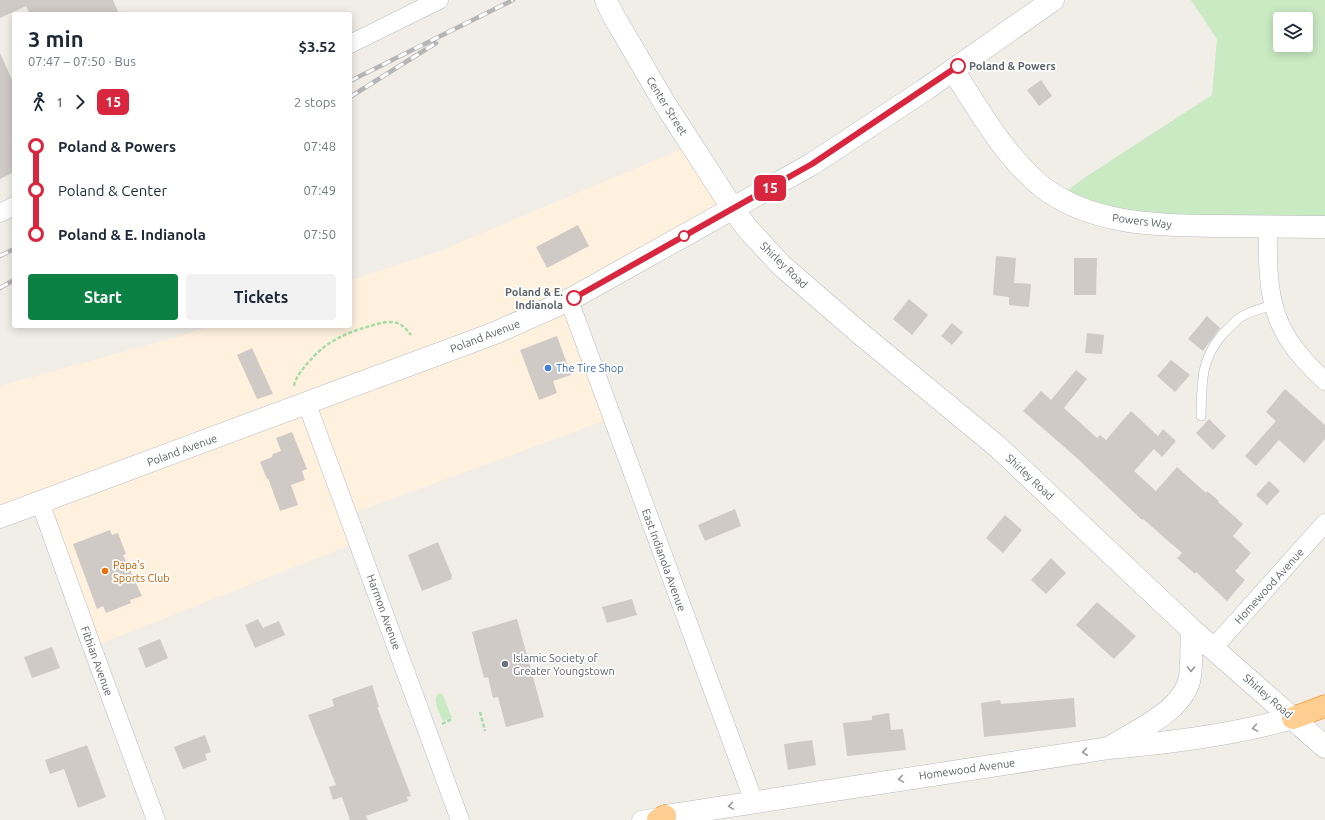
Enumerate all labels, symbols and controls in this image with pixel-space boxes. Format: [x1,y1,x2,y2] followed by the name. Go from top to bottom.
[1273,12,1313,52] map controls
[1273,12,1313,52] button: layers
[28,26,84,51] text: 3 min
[298,38,336,55] text: $3.52
[28,54,136,68] text: 07:47 – 07:50 · Bus
[950,58,966,74] marker: Poland & Powers
[969,60,1056,72] place label: Poland & Powers
[644,74,690,138] street label: Center Street
[28,91,50,113] icon: walk
[69,91,91,113] icon: forward
[105,94,121,110] text: 15
[56,95,63,109] text: 1
[294,95,336,109] text: 2 stops
[58,138,176,155] text: Poland & Powers
[303,139,336,153] text: 07:48
[752,175,788,201] line badge: 15
[762,180,778,196] text: 15
[58,182,167,199] text: Poland & Center
[303,183,336,197] text: 07:49
[1112,211,1173,231] street label: Powers Way
[58,226,206,243] text: Poland & E. Indianola
[303,227,336,241] text: 07:50
[678,230,690,242] unlabelled marker
[758,239,810,291] street label: Shirley Road
[28,274,178,320] button: Start
[186,274,336,320] button: Tickets
[505,286,563,311] place label: Poland & E. Indianola
[566,290,582,306] marker: Poland & E. Indianola
[448,317,522,355] street label: Poland Avenue
[556,362,624,374] place label: The Tire Shop
[543,363,553,373] marker: The Tire Shop
[145,432,219,468] street label: Poland Avenue
[1004,452,1056,502] street label: Shirley Road
[640,507,688,613] street label: East Indianola Avenue
[1232,546,1306,626] street label: Homewood Avenue
[113,559,170,584] place label: Papa's Sports Club
[100,566,110,576] marker: Papa's Sports Club
[365,573,403,651] street label: Harmon Avenue
[79,625,115,697] street label: Fithian Avenue
[513,652,615,677] place label: Islamic Society of Greater Youngstown
[500,659,510,669] marker: Islamic Society of Greater Youngstown
[1186,666,1195,672] one-way arrow
[1241,671,1295,721] street label: Shirley Road
[1252,723,1258,732] one-way arrow
[1082,747,1088,756] one-way arrow
[918,756,1016,782] street label: Homewood Avenue
[898,774,904,783] one-way arrow
[728,801,734,810] one-way arrow

